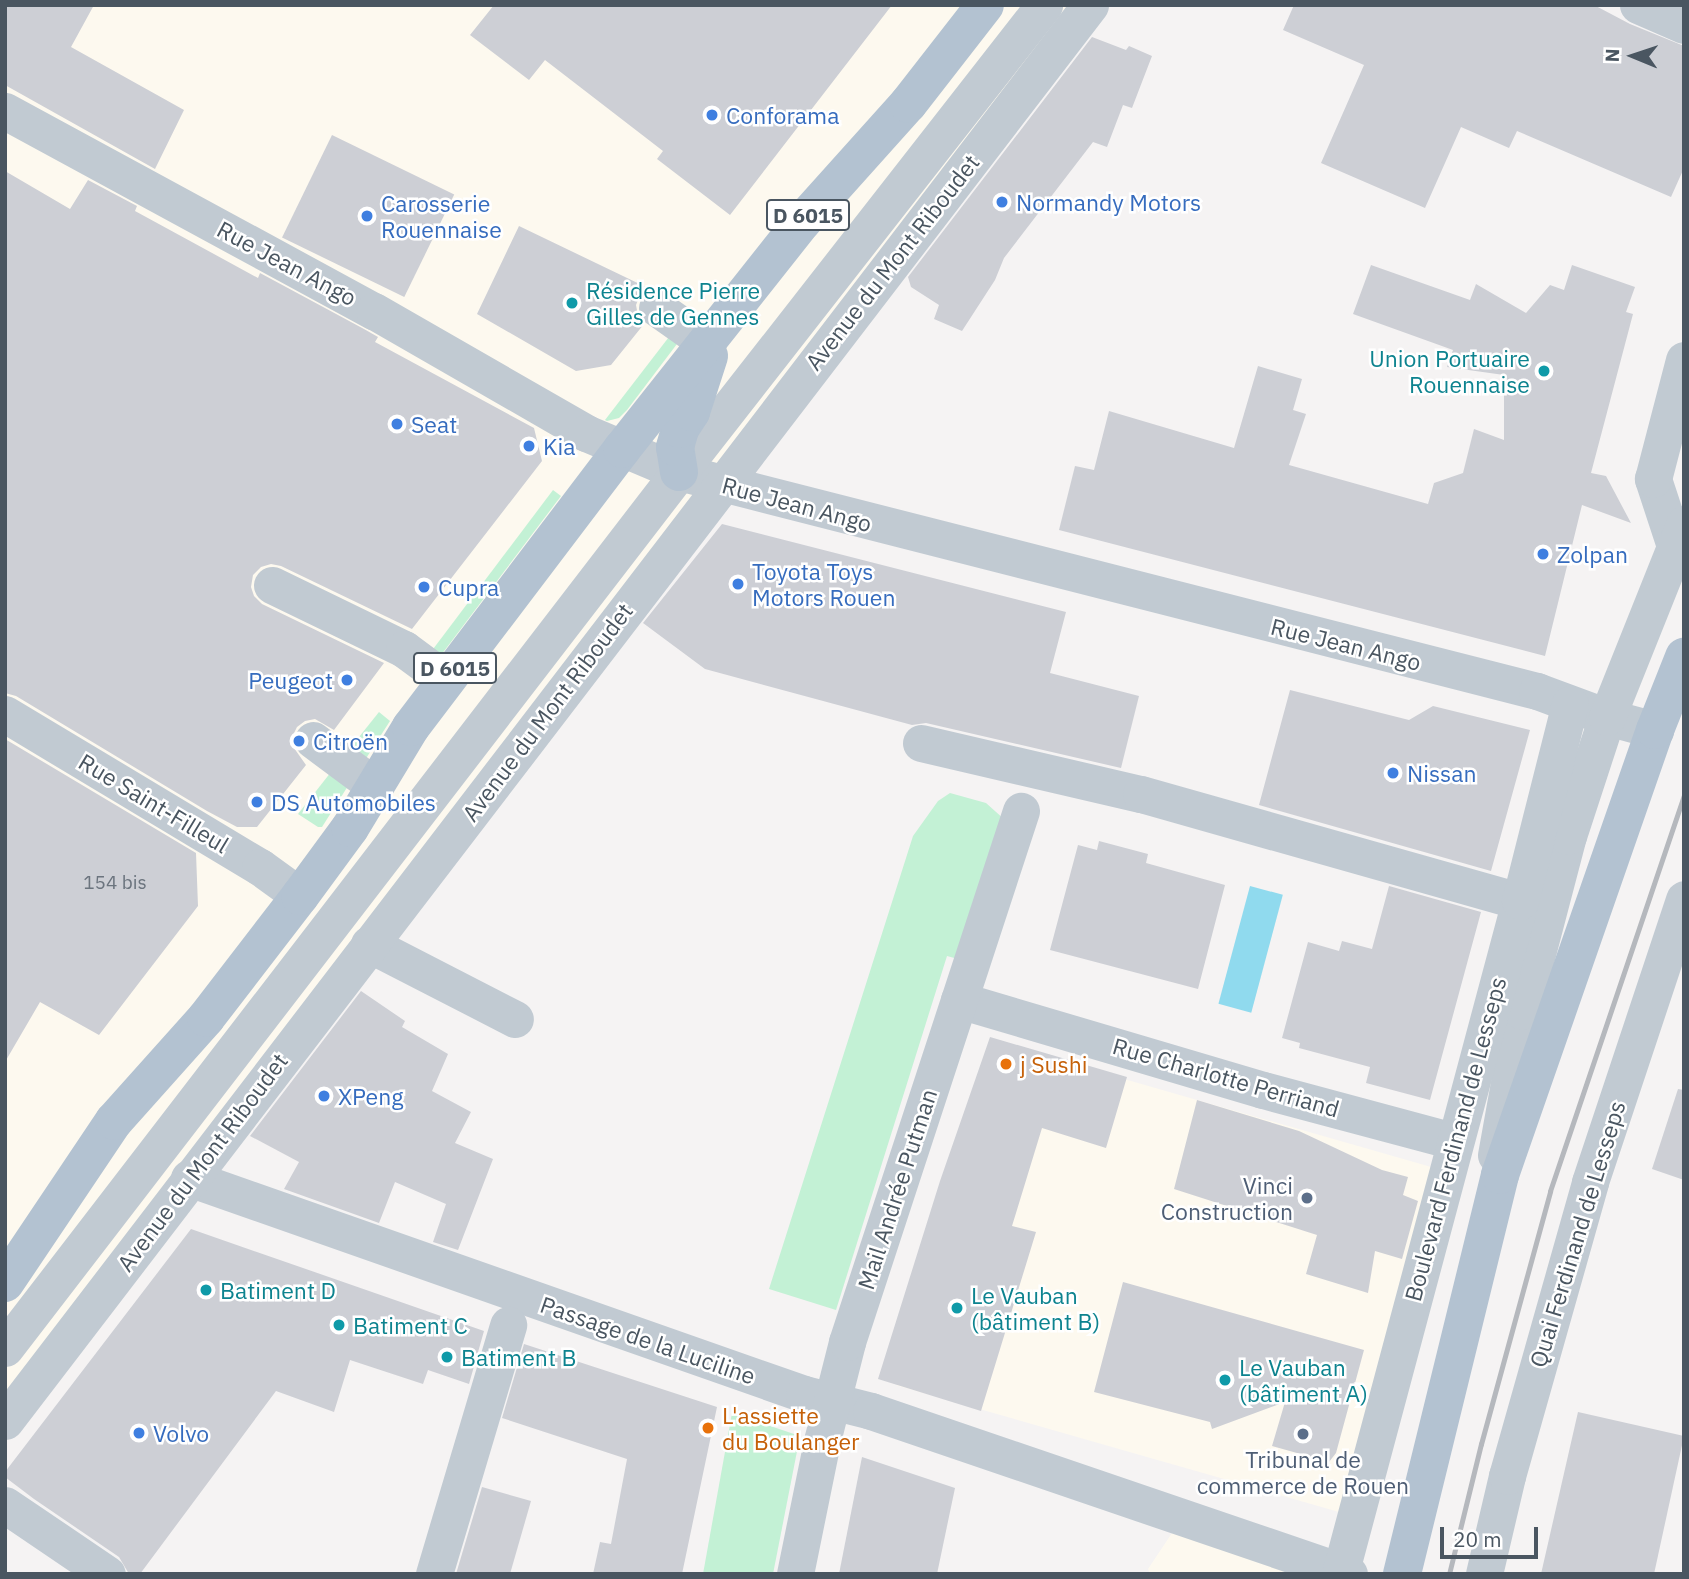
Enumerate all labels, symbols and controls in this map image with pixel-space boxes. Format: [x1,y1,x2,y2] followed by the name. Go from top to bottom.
[1598,21,1668,91] north arrow
[1600,48,1624,63] text: N
[726,101,839,129] place label: Conforama
[704,107,720,123] marker: Conforama
[799,149,985,375] street label: Avenue du Mont Riboudet
[1016,188,1201,216] place label: Normandy Motors
[381,189,502,243] place label: Carosserie Rouennaise
[994,194,1010,210] marker: Normandy Motors
[766,198,850,232] road number: D 6015
[359,208,375,224] marker: Carosserie Rouennaise
[213,215,361,311] street label: Rue Jean Ango
[586,276,760,330] place label: Résidence Pierre Gilles de Gennes
[564,295,580,311] marker: Résidence Pierre Gilles de Gennes
[1369,344,1530,398] place label: Union Portuaire Rouennaise
[1536,363,1552,379] marker: Union Portuaire Rouennaise
[411,410,457,438] place label: Seat
[389,416,405,432] marker: Seat
[543,432,576,460] place label: Kia
[521,438,537,454] marker: Kia
[719,471,875,537] street label: Rue Jean Ango
[1557,540,1628,568] place label: Zolpan
[1535,546,1551,562] marker: Zolpan
[752,557,895,611] place label: Toyota Toys Motors Rouen
[438,573,499,601] place label: Cupra
[730,576,746,592] marker: Toyota Toys Motors Rouen
[416,579,432,595] marker: Cupra
[456,597,638,827] street label: Avenue du Mont Riboudet
[1268,612,1424,676] street label: Rue Jean Ango
[413,650,497,686] road number: D 6015
[248,666,333,694] place label: Peugeot
[339,672,355,688] marker: Peugeot
[313,727,388,755] place label: Citroën
[291,733,307,749] marker: Citroën
[74,747,234,859] street label: Rue Saint-Filleul
[1407,759,1477,787] place label: Nissan
[1385,765,1401,781] marker: Nissan
[271,788,436,816] place label: DS Automobiles
[249,794,265,810] marker: DS Automobiles
[83,872,147,894] house number: 154 bis
[1398,974,1512,1304] street label: Boulevard Ferdinand de Lesseps
[1110,1031,1342,1123] street label: Rue Charlotte Perriand
[111,1047,293,1277] street label: Avenue du Mont Riboudet
[1020,1050,1088,1078] place label: j Sushi
[998,1056,1014,1072] marker: j Sushi
[338,1082,403,1110] place label: XPeng
[852,1085,942,1293] street label: Mail Andrée Putman
[316,1088,332,1104] marker: XPeng
[1523,1098,1631,1370] street label: Quai Ferdinand de Lesseps
[1161,1171,1293,1225] place label: Vinci Construction
[1299,1190,1315,1206] marker: Vinci Construction
[220,1276,336,1304] place label: Batiment D
[971,1281,1100,1335] place label: Le Vauban (bâtiment B)
[198,1282,214,1298] marker: Batiment D
[537,1290,759,1390] street label: Passage de la Luciline
[949,1300,965,1316] marker: Le Vauban (bâtiment B)
[353,1311,468,1339] place label: Batiment C
[331,1317,347,1333] marker: Batiment C
[461,1343,576,1371] place label: Batiment B
[439,1349,455,1365] marker: Batiment B
[1239,1353,1368,1407] place label: Le Vauban (bâtiment A)
[1217,1372,1233,1388] marker: Le Vauban (bâtiment A)
[722,1401,859,1455] place label: L'assiette du Boulanger
[153,1419,209,1447] place label: Volvo
[700,1420,716,1436] marker: L'assiette du Boulanger
[131,1425,147,1441] marker: Volvo
[1295,1426,1311,1442] marker: Tribunal de commerce de Rouen
[1197,1445,1409,1499] place label: Tribunal de commerce de Rouen
[1444,1512,1542,1556] scale bar
[1453,1525,1502,1553] text: 20 m

